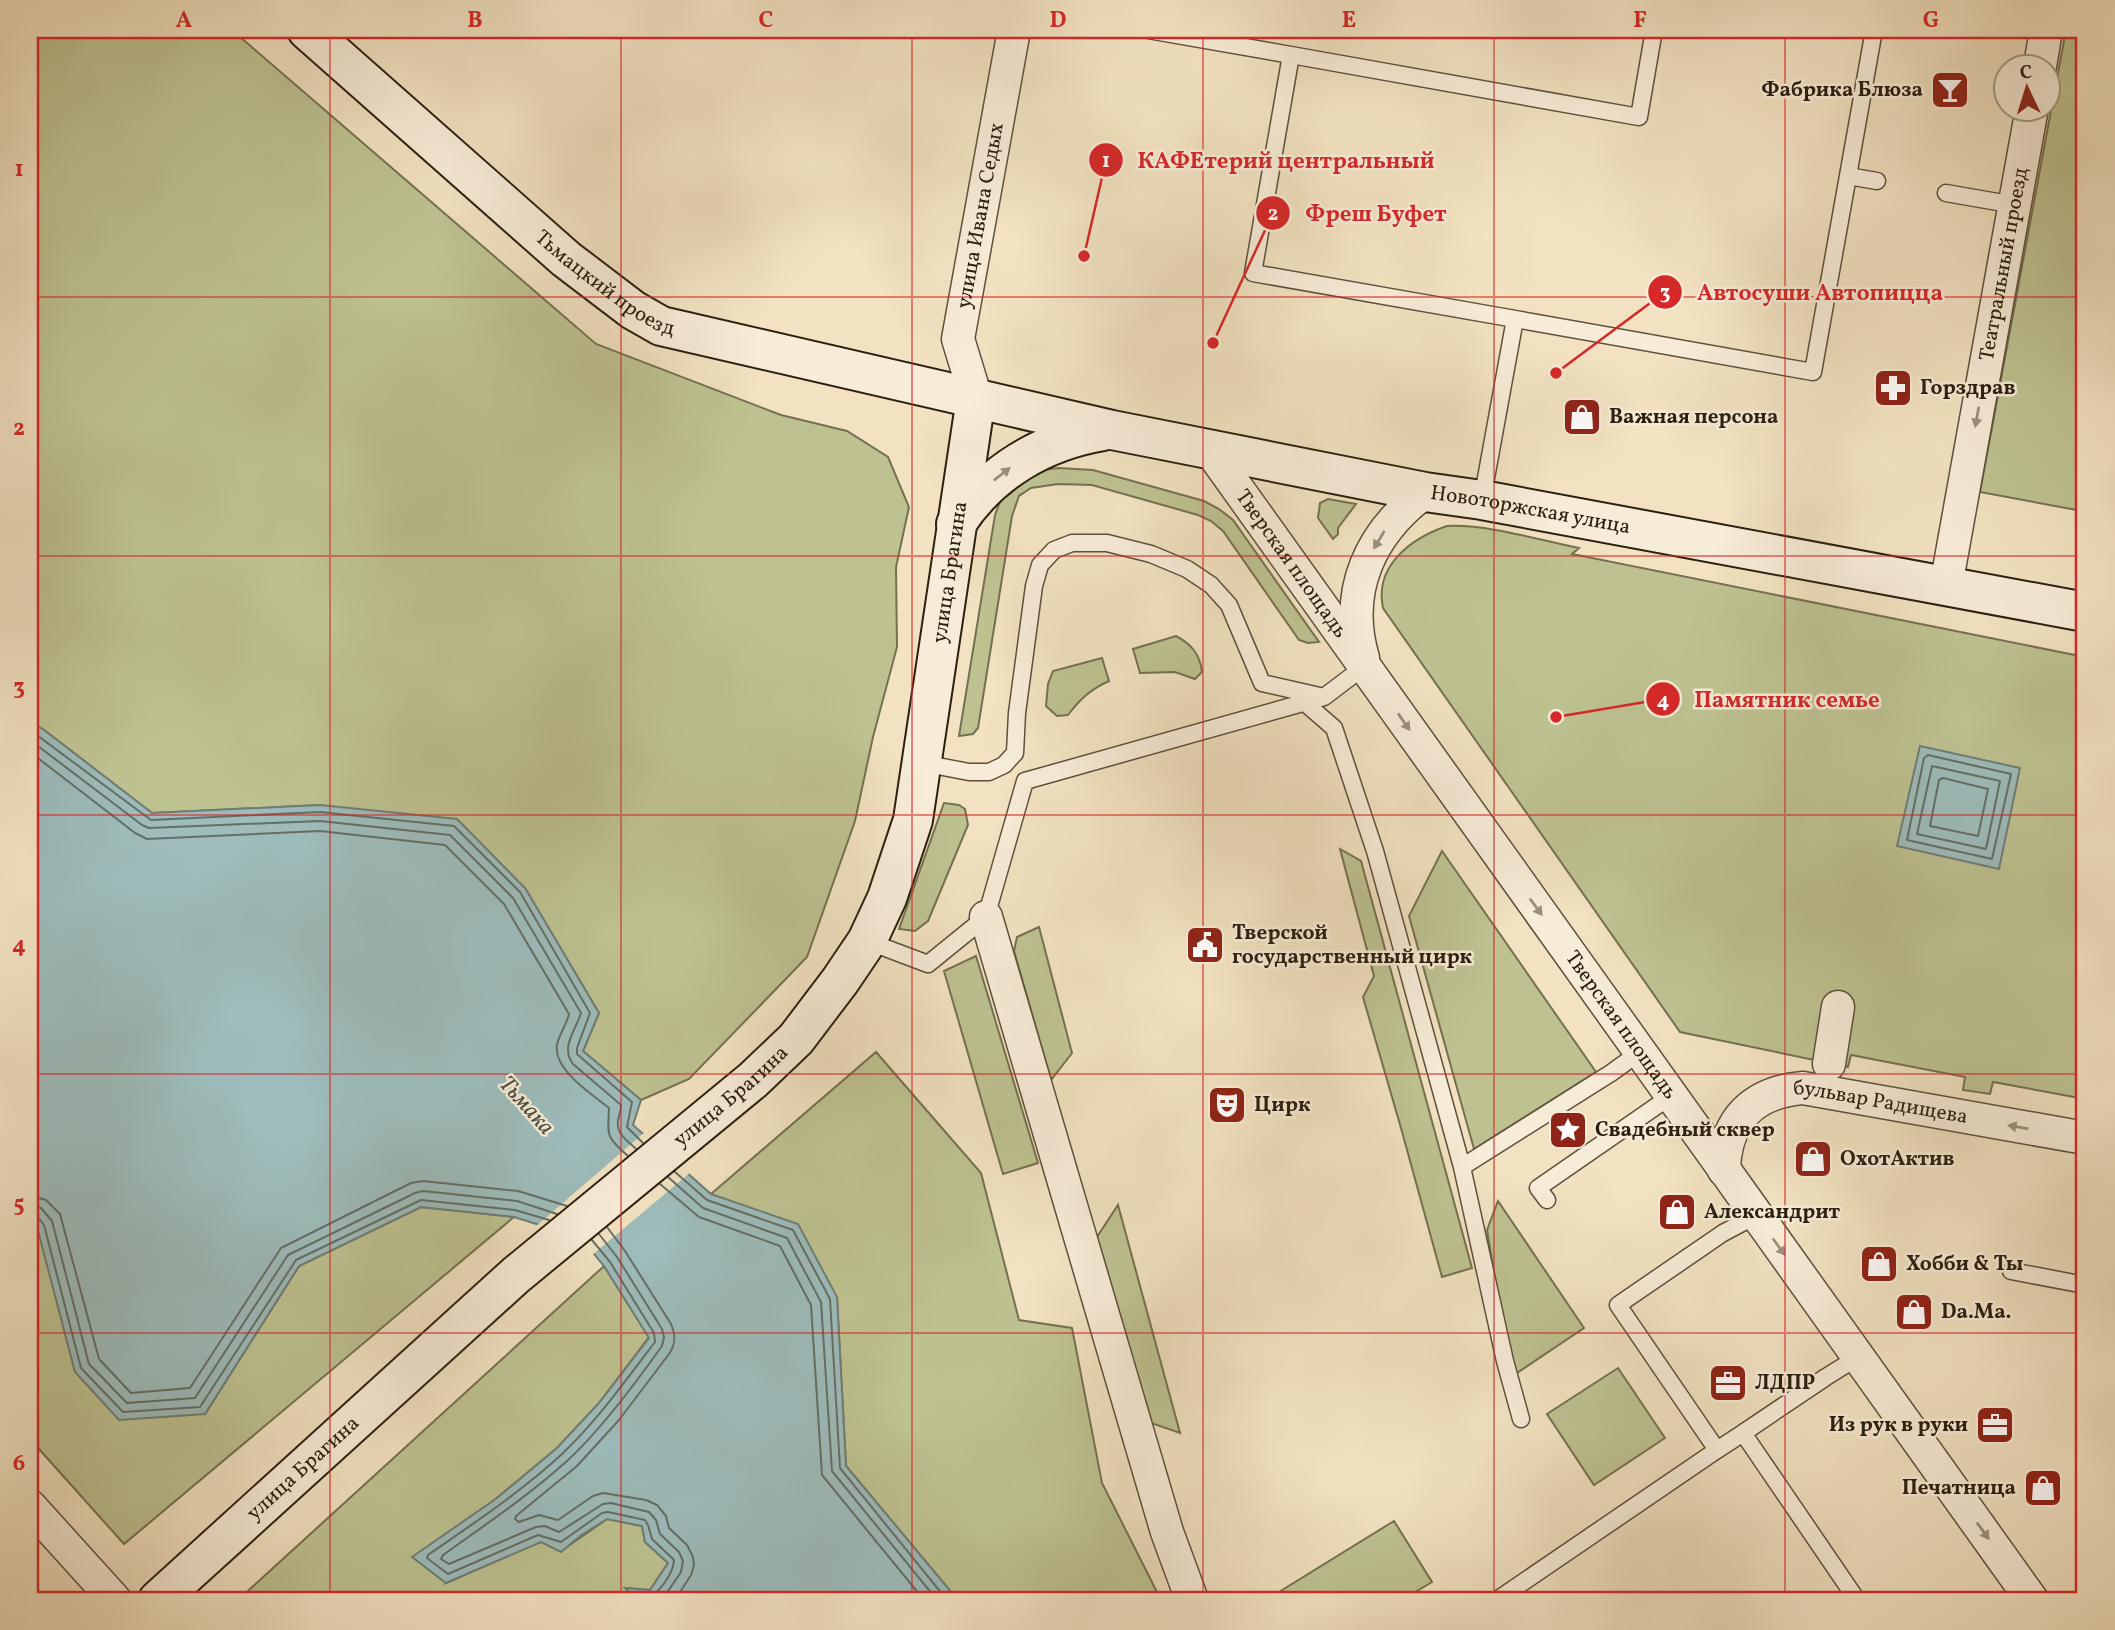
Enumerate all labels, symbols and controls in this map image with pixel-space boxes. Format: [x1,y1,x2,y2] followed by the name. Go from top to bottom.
[176,5,192,37] text: A
[467,5,483,37] text: B
[759,5,773,37] text: C
[1050,5,1067,37] text: D
[1342,5,1356,37] text: E
[1633,5,1647,37] text: F
[1923,5,1939,37] text: G
[1993,52,2062,122] north arrow
[2019,60,2033,86] text: С
[1929,69,1971,111] bar icon: Фабрика Блюза
[1761,76,1923,105] place label: Фабрика Блюза
[949,120,1011,311] street label: улица Ивана Седых
[1089,138,1449,182] callout: КАФЕтерий центральный
[1137,146,1435,178] text: КАФЕтерий центральный
[1102,147,1110,176] text: 1
[14,154,24,186] text: 1
[1972,165,2036,363] street label: Театральный проезд
[1256,191,1460,235] callout: Фреш Буфет
[1305,199,1447,231] text: Фреш Буфет
[1268,200,1278,229] text: 2
[528,223,678,343] street label: Тьмацкий проезд
[1648,270,1957,314] callout: Автосуши Автопицца
[1697,278,1943,310] text: Автосуши Автопицца
[1660,279,1670,308] text: 3
[1872,367,1914,409] pharmacy icon: Горздрав
[1920,374,2016,403] place label: Горздрав
[1561,396,1603,438] shop icon: Важная персона
[1609,403,1778,432] place label: Важная персона
[1971,406,1982,428] one-way arrow
[13,413,25,445] text: 2
[993,467,1011,482] one-way arrow
[1429,478,1633,542] street label: Новоторжская улица
[1228,484,1355,644] street label: Тверская площадь
[925,499,975,645] street label: улица Брагина
[1372,531,1385,550] one-way arrow
[13,672,25,704] text: 3
[1645,677,1894,721] callout: Памятник семье
[1694,685,1880,717] text: Памятник семье
[1657,687,1670,716] text: 4
[1397,713,1411,731] one-way arrow
[1529,898,1543,916] one-way arrow
[1232,919,1473,972] place label: Тверской государственный цирк
[1184,924,1226,966] public building icon: Тверской государственный цирк
[12,930,26,962] text: 4
[1558,945,1684,1105] street label: Тверская площадь
[667,1039,795,1154] street label: улица Брагина
[491,1069,561,1143] water label: Тьмака
[1792,1073,1970,1131] street label: бульвар Радищева
[1206,1084,1248,1126] theatre icon: Цирк
[1254,1091,1311,1120] place label: Цирк
[1547,1109,1589,1151] place icon: Свадебный сквер
[1595,1116,1775,1145] place label: Свадебный сквер
[2007,1121,2029,1132] one-way arrow
[1792,1138,1834,1180] shop icon: ОхотАктив
[1840,1145,1955,1174] place label: ОхотАктив
[13,1189,25,1221] text: 5
[1656,1191,1698,1233] shop icon: Александрит
[1704,1198,1840,1227] place label: Александрит
[1772,1238,1786,1256] one-way arrow
[1858,1243,1900,1285] shop icon: Хобби & Ты
[1906,1250,2023,1279] place label: Хобби & Ты
[1893,1291,1935,1333] shop icon: Da.Ma.
[1941,1298,2012,1327] place label: Da.Ma.
[1707,1362,1749,1404] office icon: ЛДПР
[1755,1369,1815,1398] place label: ЛДПР
[1974,1404,2016,1446] office icon: Из рук в руки
[240,1409,366,1527] street label: улица Брагина
[1829,1411,1968,1440] place label: Из рук в руки
[13,1448,25,1480] text: 6
[2022,1467,2064,1509] shop icon: Печатница
[1902,1474,2016,1503] place label: Печатница
[1976,1522,1990,1540] one-way arrow

